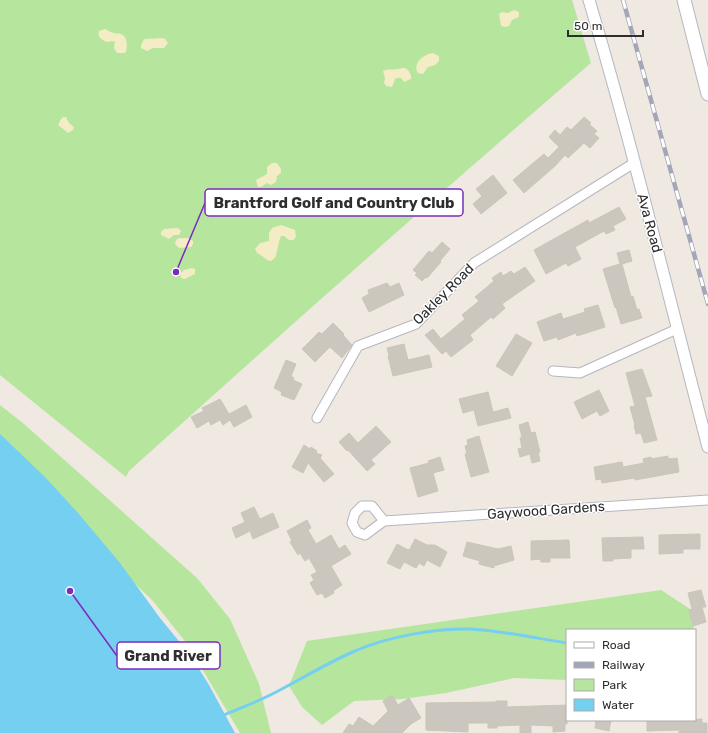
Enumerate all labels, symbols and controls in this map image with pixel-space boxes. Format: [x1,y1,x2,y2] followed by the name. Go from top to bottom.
[568,12,643,38] scale bar
[574,19,602,33] text: 50 m
[205,189,463,216] callout: Brantford Golf and Country Club
[633,192,666,255] street label: Ava Road
[213,194,455,212] text: Brantford Golf and Country Club
[409,260,477,328] street label: Oakley Road
[487,498,605,523] street label: Gaywood Gardens
[566,629,696,721] legend
[602,638,630,652] text: Road
[117,642,220,669] callout: Grand River
[124,647,212,665] text: Grand River
[602,658,645,672] text: Railway
[602,678,628,692] text: Park
[602,698,634,712] text: Water

